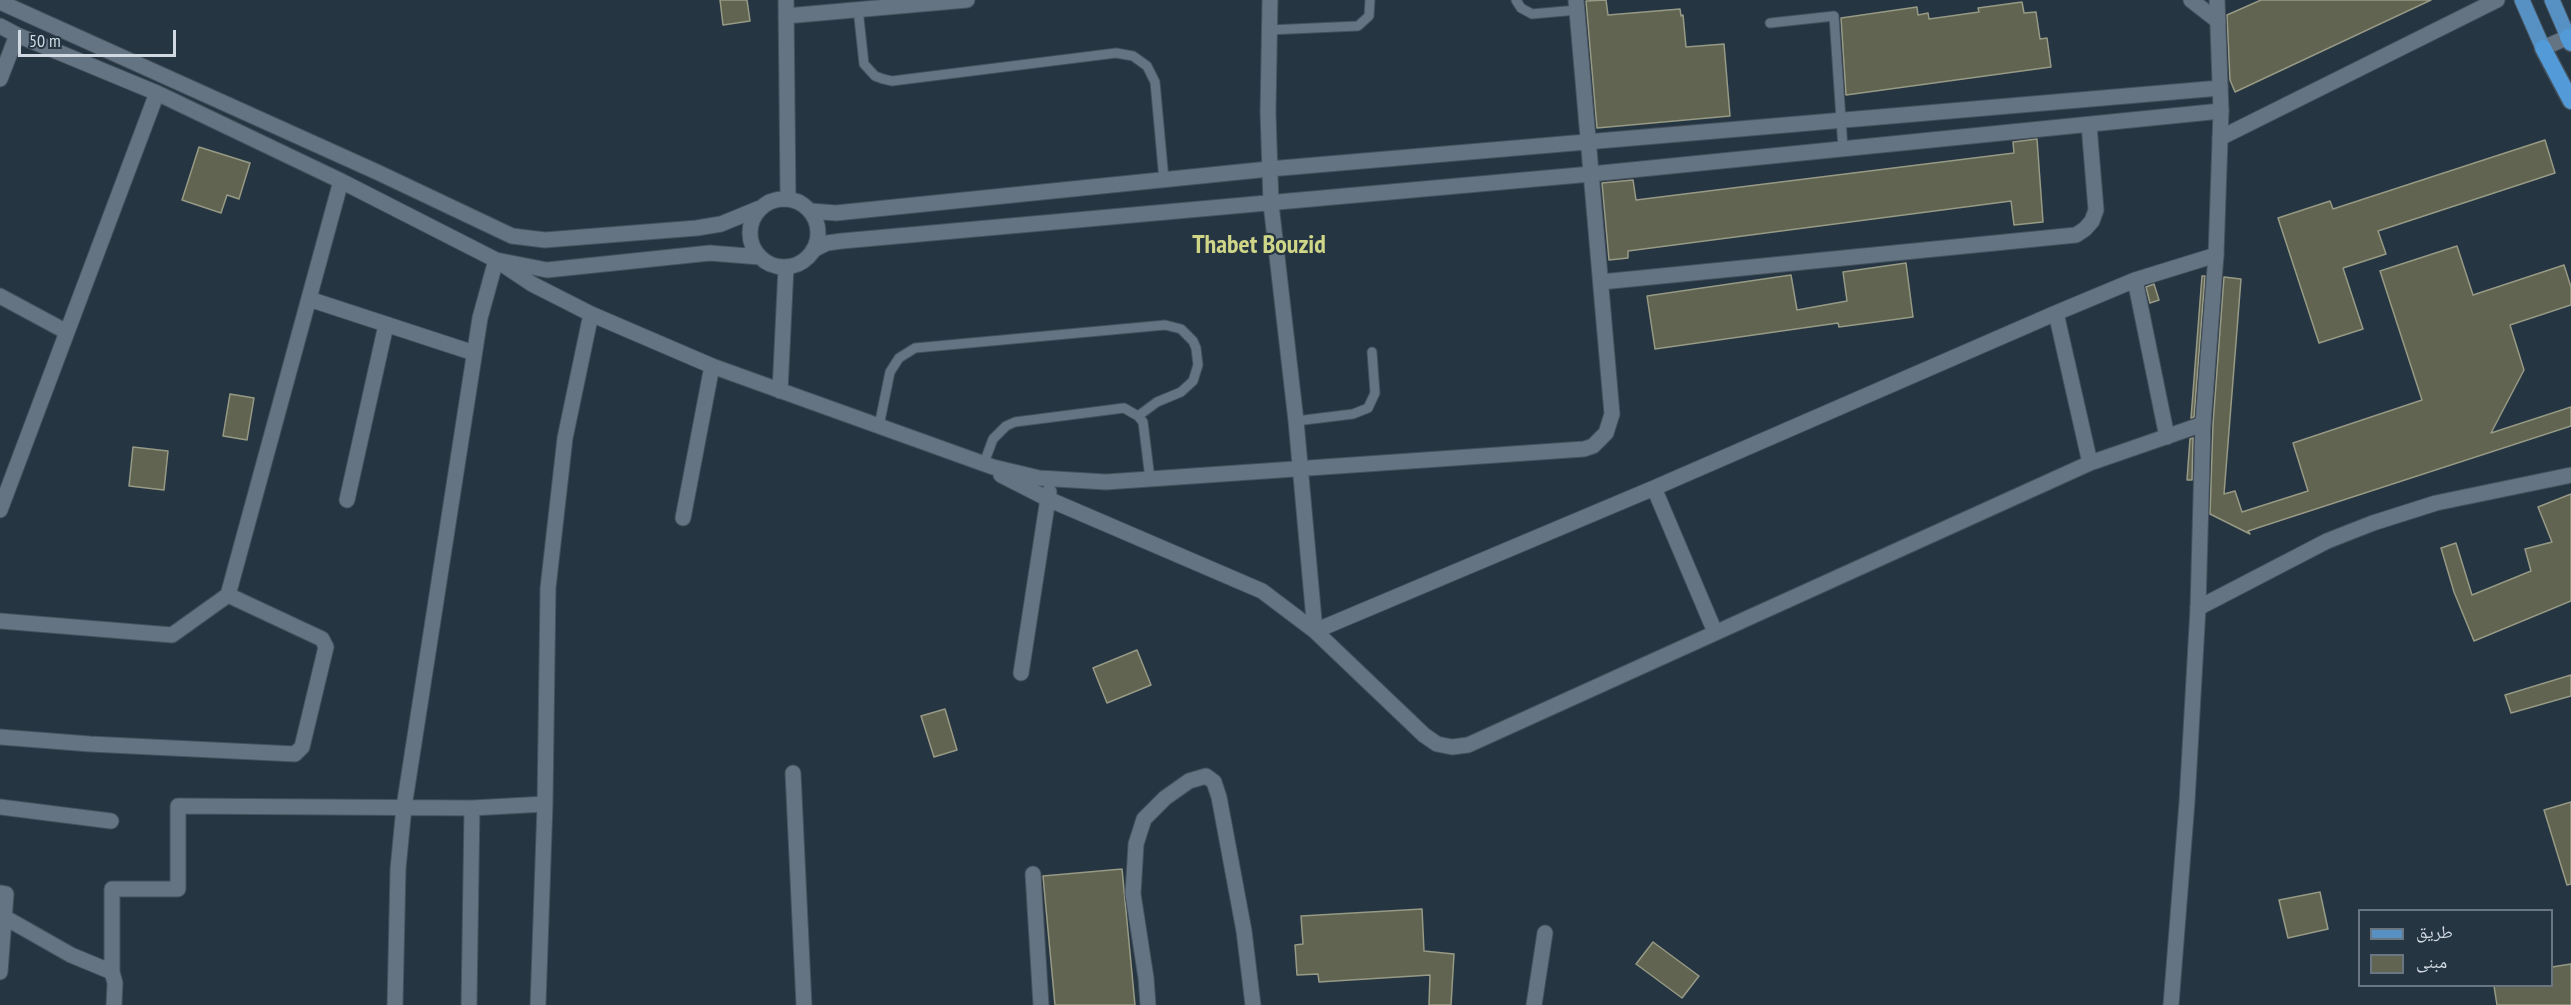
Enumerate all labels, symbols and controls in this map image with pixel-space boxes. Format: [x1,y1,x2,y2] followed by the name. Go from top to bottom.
[21,18,178,56] scale bar
[29,29,61,52] text: 50 m
[1192,230,1326,262] district label: Thabet Bouzid
[2358,909,2553,987] legend
[2416,920,2453,943] text: طريق
[2416,950,2447,973] text: مبنى

